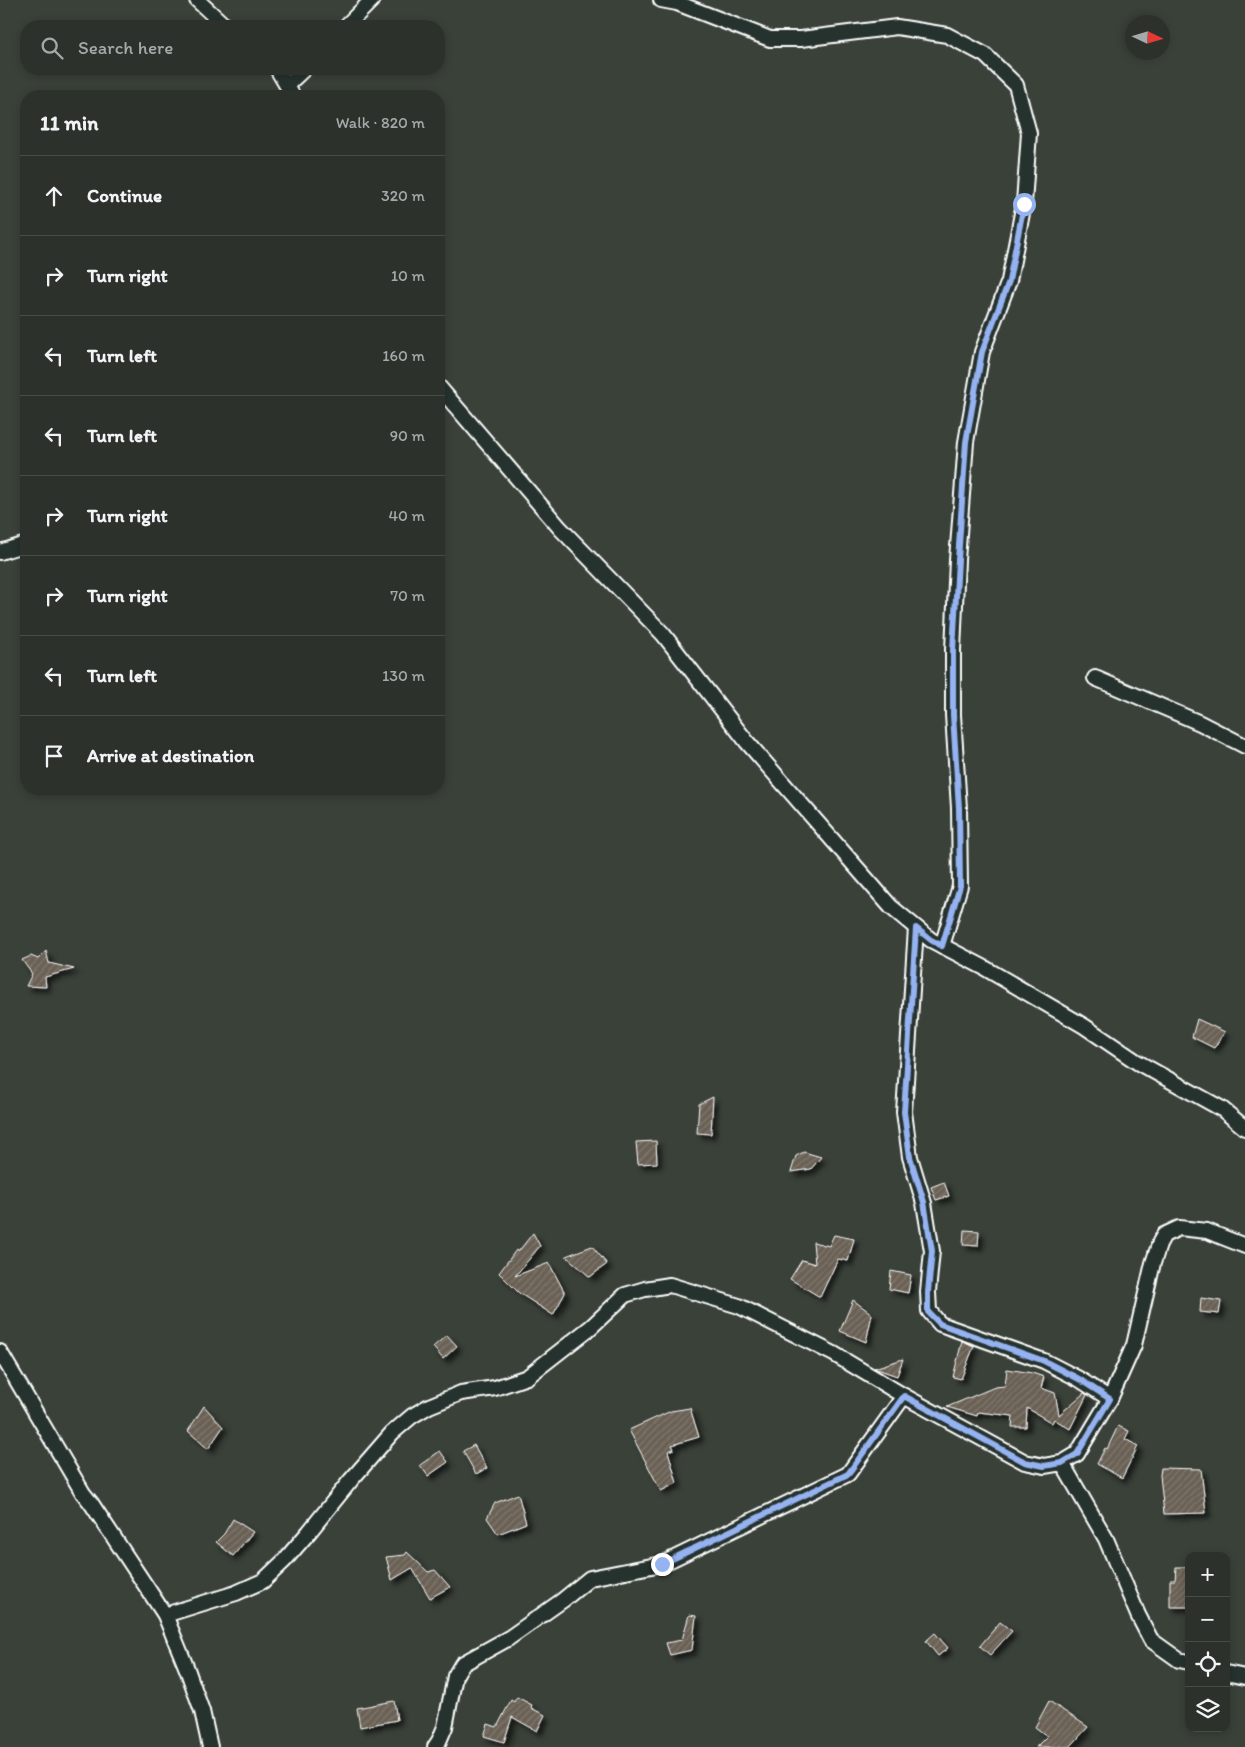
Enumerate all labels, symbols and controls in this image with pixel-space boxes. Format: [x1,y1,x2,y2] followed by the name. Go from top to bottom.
[1125,15,1170,60] north arrow
[20,20,445,75] search box
[38,34,66,62] icon: search
[78,36,173,59] text: Search here
[40,110,98,135] text: 11 min
[336,113,425,132] text: Walk · 820 m
[40,182,68,210] icon: ahead
[87,184,162,207] text: Continue
[381,186,425,205] text: 320 m
[1013,193,1036,216] route start
[40,262,68,290] icon: right
[87,264,168,287] text: Turn right
[391,266,425,285] text: 10 m
[40,342,68,370] icon: left
[87,344,157,367] text: Turn left
[382,346,425,365] text: 160 m
[40,422,68,450] icon: left
[87,424,157,447] text: Turn left
[390,426,425,445] text: 90 m
[40,502,68,530] icon: right
[87,504,168,527] text: Turn right
[388,506,425,525] text: 40 m
[40,582,68,610] icon: right
[87,584,168,607] text: Turn right
[390,586,425,605] text: 70 m
[40,662,68,690] icon: left
[87,664,157,687] text: Turn left
[382,666,425,685] text: 130 m
[40,742,68,770] icon: arrive
[87,744,254,767] text: Arrive at destination
[1185,1552,1230,1732] map controls
[1185,1552,1230,1597] button: +
[651,1553,674,1576] route end
[1185,1597,1230,1642] button: −
[1185,1642,1230,1687] button: locate
[1185,1687,1230,1732] button: layers

